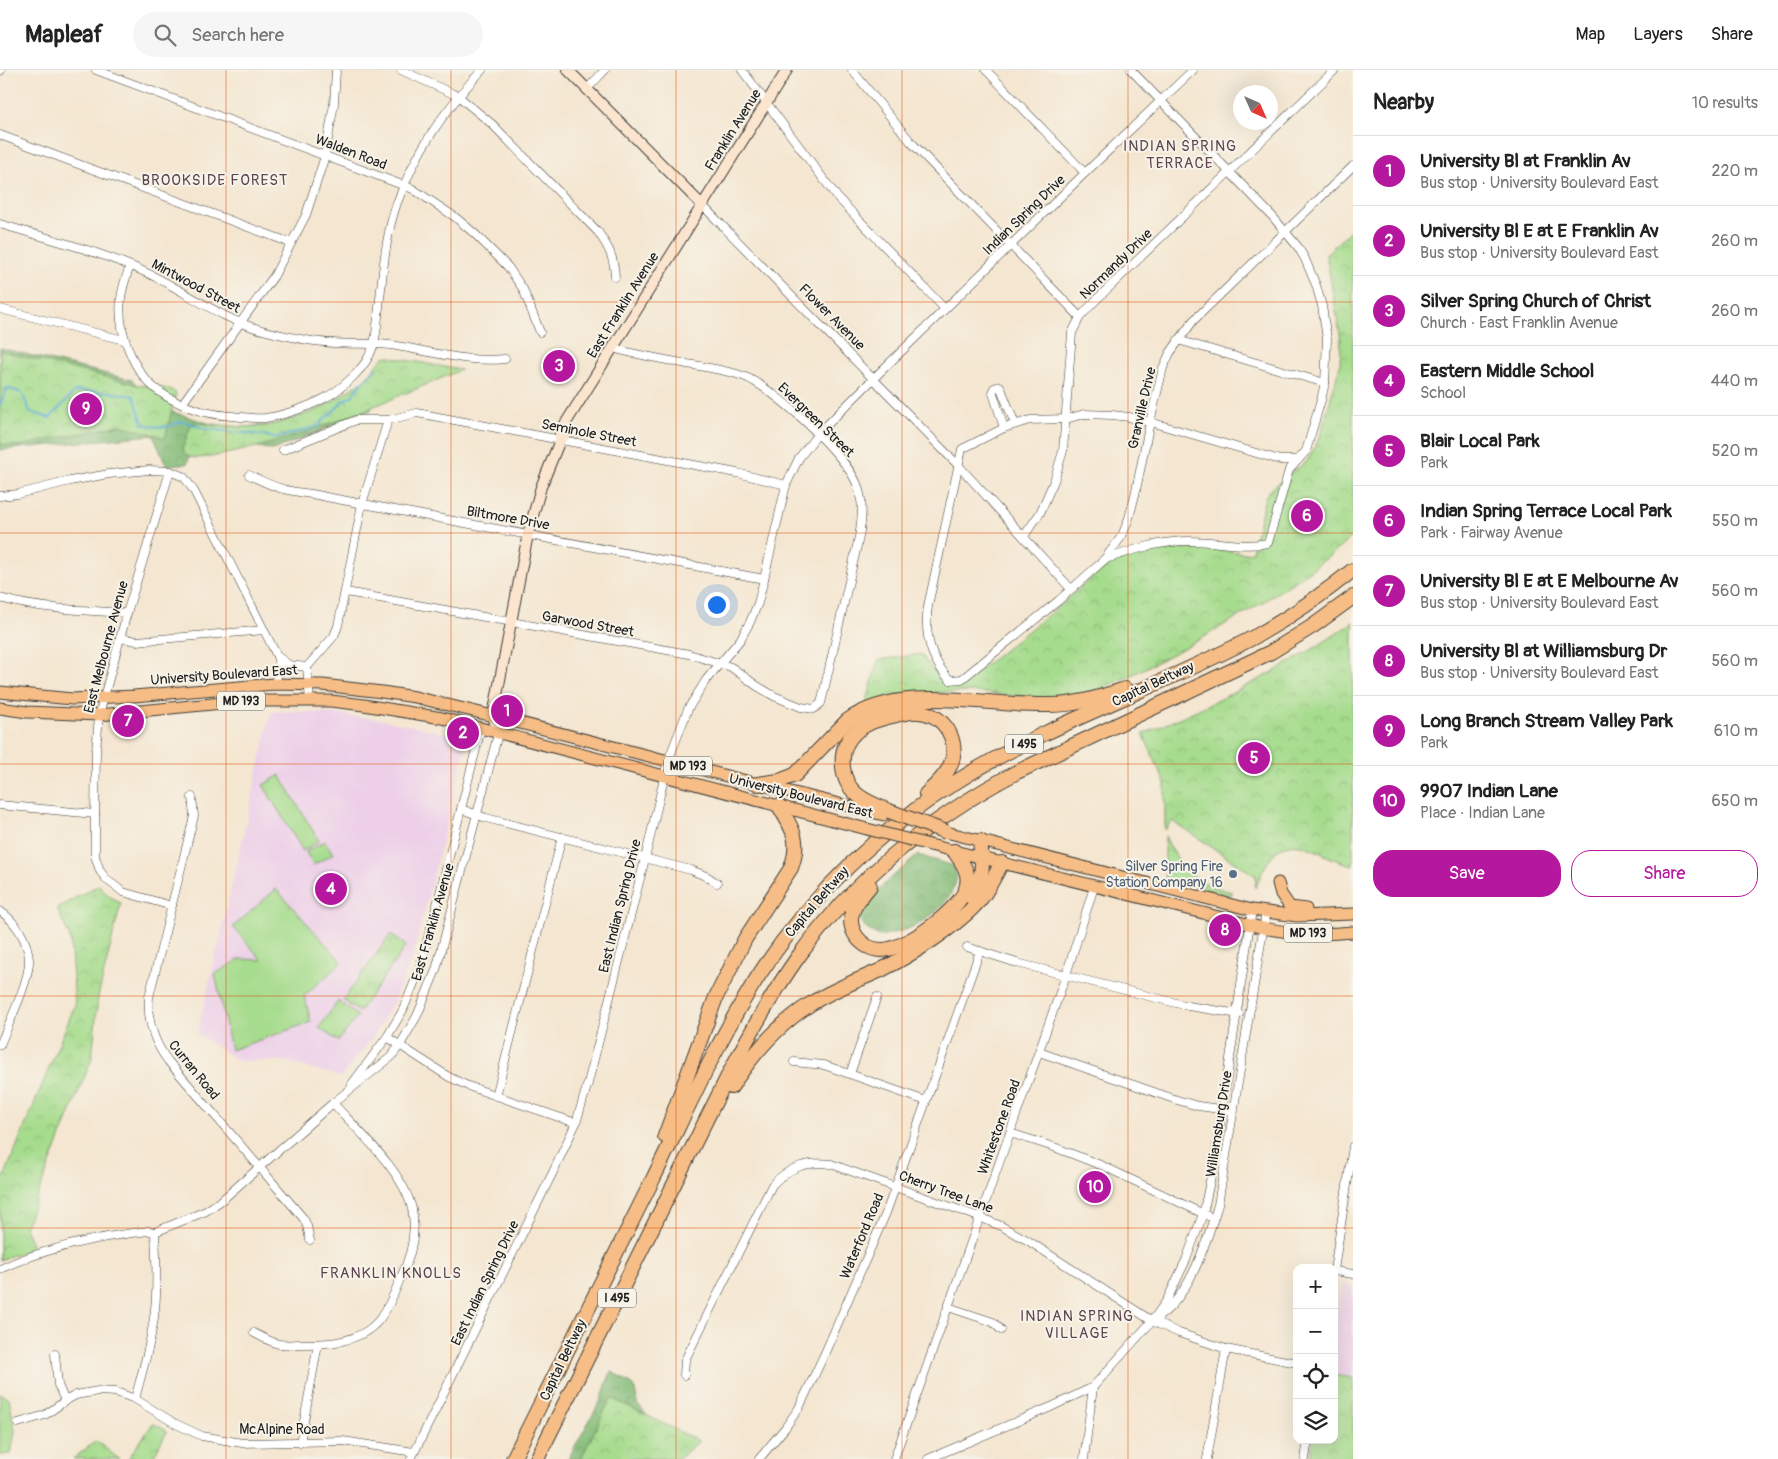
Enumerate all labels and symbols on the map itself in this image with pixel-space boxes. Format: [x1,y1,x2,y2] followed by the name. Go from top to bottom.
[1233,85,1278,130] north arrow
[701,86,765,174] street label: Franklin Avenue
[313,131,389,173] street label: Walden Road
[1123,137,1237,173] district label: INDIAN SPRING TERRACE
[142,171,288,190] district label: BROOKSIDE FOREST
[979,171,1069,259] street label: Indian Spring Drive
[1076,225,1156,303] street label: Normandy Drive
[584,249,662,361] street label: East Franklin Avenue
[149,255,244,317] street label: Mintwood Street
[795,280,869,354] street label: Flower Avenue
[543,347,575,385] pin: 3
[1124,365,1160,451] street label: Granville Drive
[774,379,858,461] street label: Evergreen Street
[70,390,102,428] pin: 9
[540,415,638,451] street label: Seminole Street
[1291,497,1323,535] pin: 6
[465,502,551,534] street label: Biltmore Drive
[80,579,132,715] street label: East Melbourne Avenue
[704,592,730,618] your location
[541,608,636,641] street label: Garwood Street
[1109,658,1197,710] street label: Capital Beltway
[150,661,299,689] street label: University Boulevard East
[217,692,265,710] road number: MD 193
[491,692,523,730] pin: 1
[112,702,144,740] pin: 7
[447,714,479,752] pin: 2
[1005,734,1043,754] road number: I 495
[1238,739,1270,777] pin: 5
[664,756,712,776] road number: MD 193
[727,770,875,822] street label: University Boulevard East
[595,837,645,975] street label: East Indian Spring Drive
[1105,858,1223,891] place label: Silver Spring Fire Station Company 16
[408,861,458,983] street label: East Franklin Avenue
[782,863,852,941] street label: Capital Beltway
[1227,868,1239,880] marker: Silver Spring Fire Station Company 16
[315,870,347,908] pin: 4
[1209,911,1241,949] pin: 8
[1284,924,1332,942] road number: MD 193
[165,1037,223,1103] street label: Curran Road
[1202,1069,1236,1178] street label: Williamsburg Drive
[974,1077,1024,1177] street label: Whitestone Road
[897,1167,995,1217] street label: Cherry Tree Lane
[1079,1168,1111,1206] pin: 10
[836,1190,888,1281] street label: Waterford Road
[447,1218,523,1348] street label: East Indian Spring Drive
[320,1264,462,1283] district label: FRANKLIN KNOLLS
[598,1288,636,1308] road number: I 495
[1020,1307,1134,1343] district label: INDIAN SPRING VILLAGE
[536,1316,590,1404] street label: Capital Beltway
[239,1421,325,1438] street label: McAlpine Road

